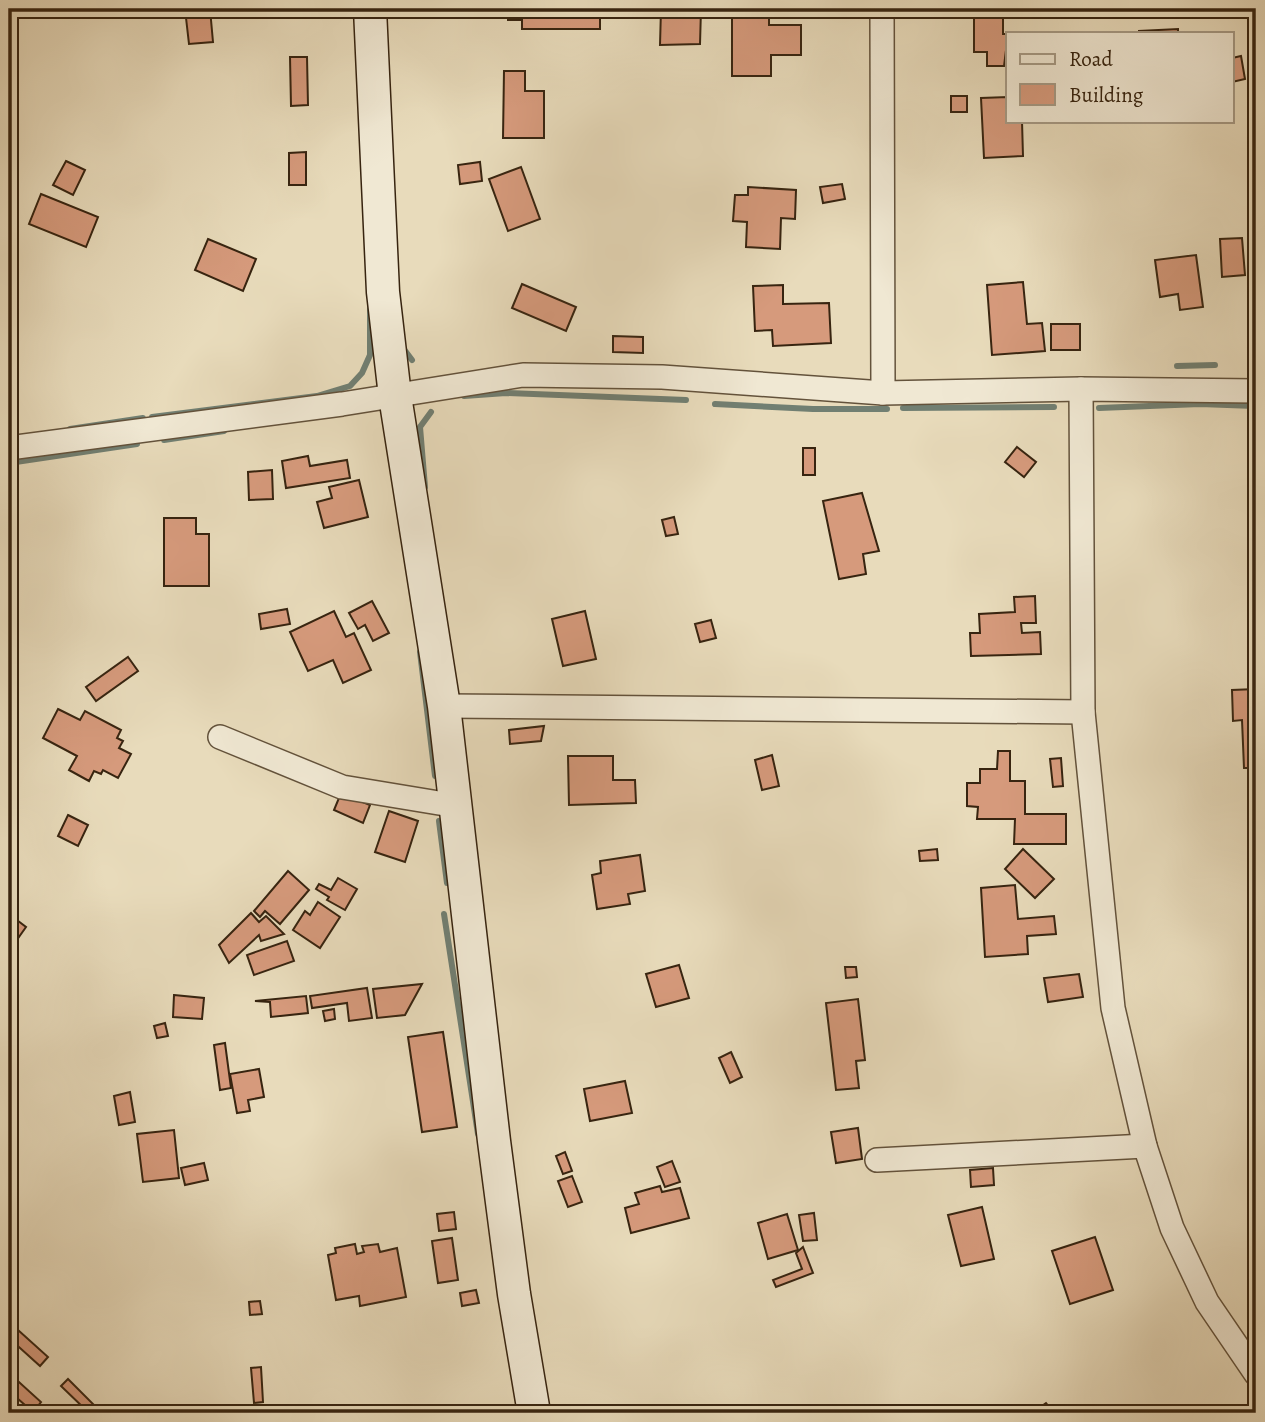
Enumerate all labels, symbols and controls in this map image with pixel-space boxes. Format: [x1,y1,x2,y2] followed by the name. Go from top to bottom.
[1006,32,1234,122] legend
[1069,45,1113,73] text: Road
[1069,81,1144,109] text: Building

